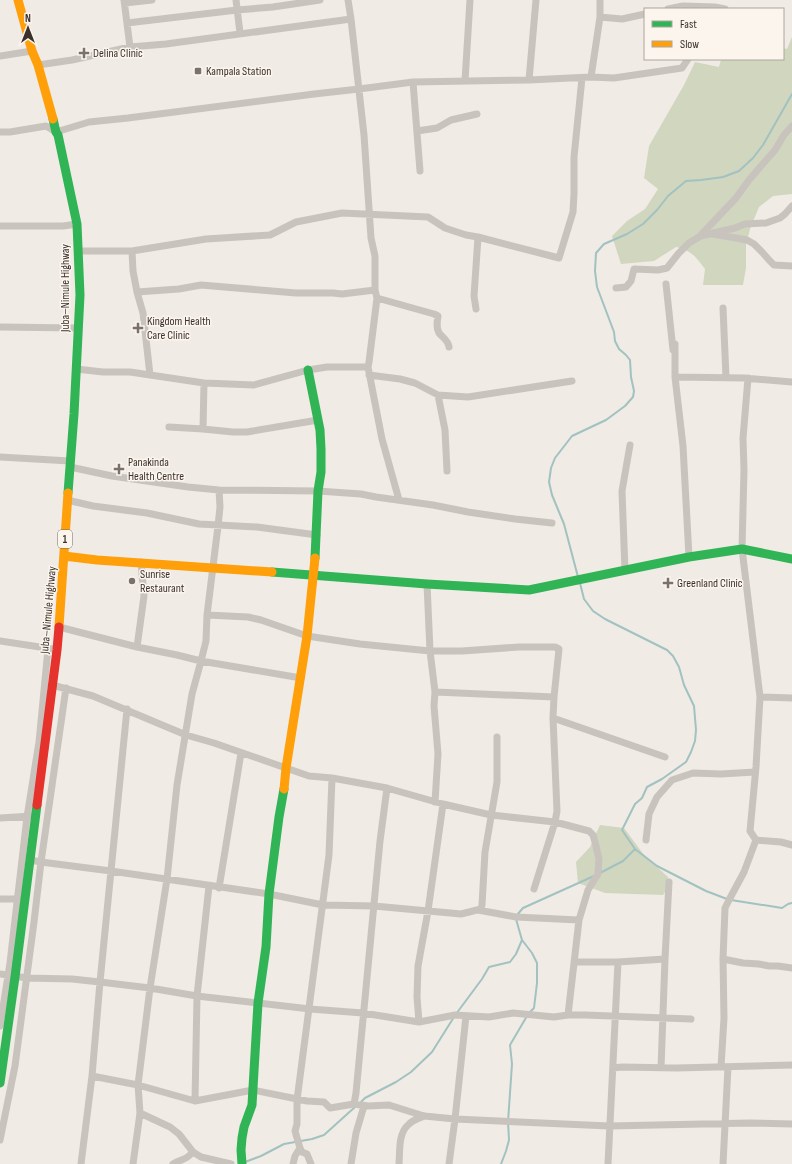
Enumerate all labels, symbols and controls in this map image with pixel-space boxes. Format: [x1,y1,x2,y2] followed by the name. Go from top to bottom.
[8,8,48,48] north arrow
[644,8,784,60] legend
[25,12,31,25] text: N
[680,17,697,32] text: Fast
[680,37,699,52] text: Slow
[93,46,143,61] place label: Delina Clinic
[78,47,90,59] marker: Delina Clinic
[206,64,271,79] place label: Kampala Station
[193,66,203,76] marker: Kampala Station
[58,244,73,333] street label: Juba–Nimule Highway
[147,314,211,343] place label: Kingdom Health Care Clinic
[132,322,144,334] marker: Kingdom Health Care Clinic
[128,455,184,484] place label: Panakinda Health Centre
[113,463,125,475] marker: Panakinda Health Centre
[58,530,72,548] road number: 1
[37,565,60,655] street label: Juba–Nimule Highway
[140,567,185,596] place label: Sunrise Restaurant
[127,576,137,586] marker: Sunrise Restaurant
[677,576,743,591] place label: Greenland Clinic
[662,577,674,589] marker: Greenland Clinic

